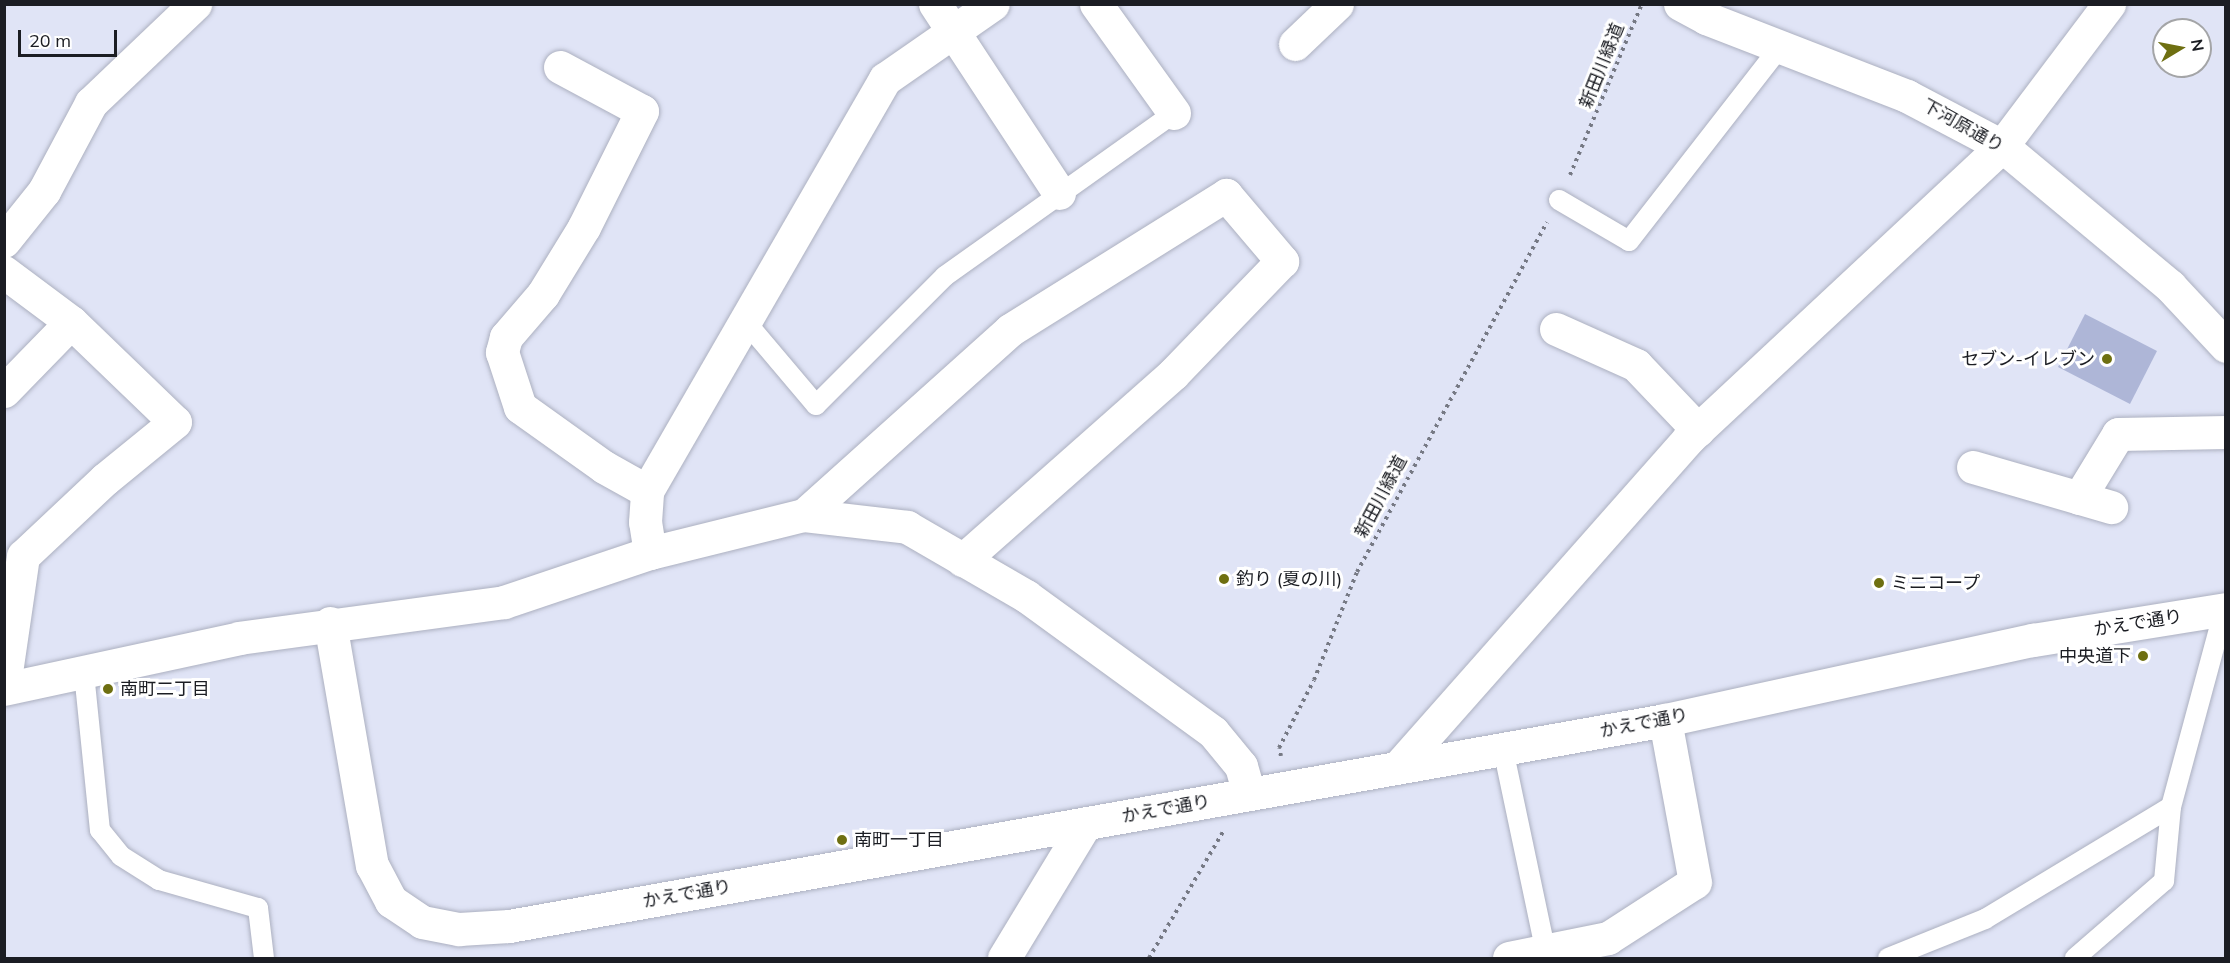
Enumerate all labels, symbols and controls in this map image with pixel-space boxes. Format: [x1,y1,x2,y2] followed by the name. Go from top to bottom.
[21,18,120,56] scale bar
[2152,18,2212,78] north arrow
[1575,20,1629,112] street label: 新田川緑道
[29,29,71,52] text: 20 m
[2187,38,2209,53] text: N
[1918,95,2008,157] street label: 下河原通り
[1961,348,2095,370] place label: セブン-イレブン
[2100,352,2114,366] marker: セブン-イレブン
[1350,452,1412,542] street label: 新田川緑道
[1236,568,1342,590] place label: 釣り (夏の川)
[1217,572,1231,586] marker: 釣り (夏の川)
[1891,572,1981,594] place label: ミニコープ
[1872,576,1886,590] marker: ミニコープ
[2092,605,2184,641] street label: かえで通り
[2059,645,2131,667] place label: 中央道下
[2136,649,2150,663] marker: 中央道下
[120,678,210,700] place label: 南町二丁目
[101,682,115,696] marker: 南町二丁目
[1598,704,1690,742] street label: かえで通り
[1120,791,1212,827] street label: かえで通り
[854,829,944,851] place label: 南町一丁目
[835,833,849,847] marker: 南町一丁目
[641,876,733,912] street label: かえで通り

